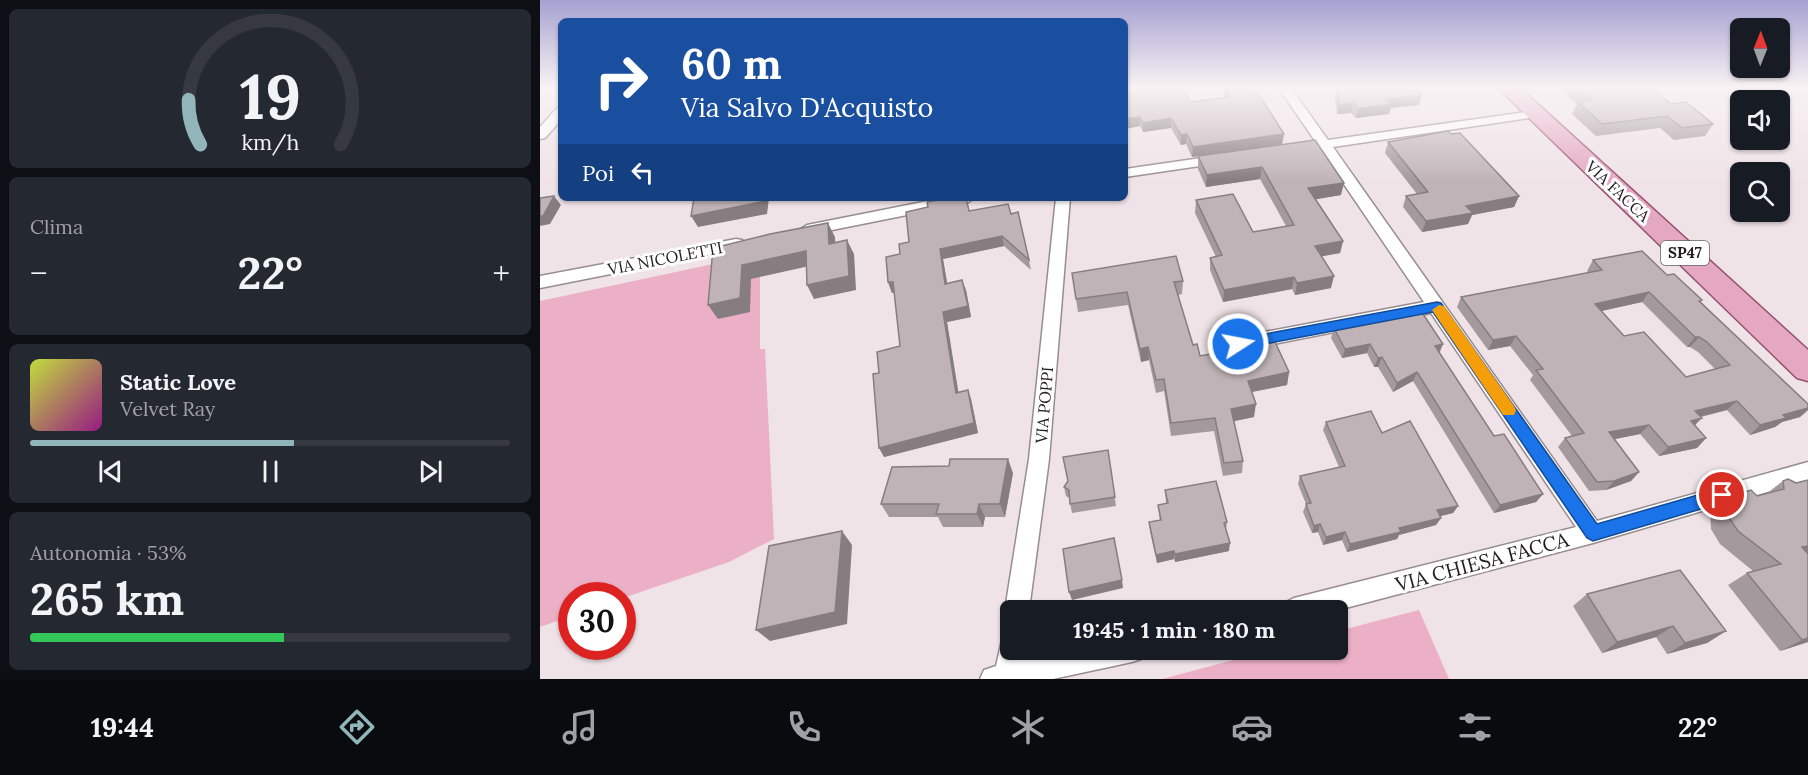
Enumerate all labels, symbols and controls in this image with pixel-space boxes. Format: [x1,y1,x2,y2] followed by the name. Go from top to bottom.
[1730,18,1790,78] north arrow
[1730,18,1790,222] map controls
[681,37,782,91] text: 60 m
[582,42,660,120] icon: right
[239,56,301,136] text: 19
[681,90,933,124] text: Via Salvo D'Acquisto
[1730,90,1790,150] button: sound
[241,129,299,157] text: km/h
[626,156,659,189] icon: left
[1581,156,1655,226] street label: VIA FACCA
[582,159,614,187] text: Poi
[1730,162,1790,222] button: search
[30,214,83,239] text: Clima
[605,237,724,279] street label: VIA NICOLETTI
[1661,241,1709,265] road number: SP47
[237,244,303,301] text: 22°
[30,252,48,294] text: −
[492,252,510,294] text: +
[1206,312,1270,376] position arrow
[1031,366,1057,445] street label: VIA POPPI
[120,368,236,396] text: Static Love
[120,396,215,421] text: Velvet Ray
[94,455,127,488] icon: previous
[254,455,287,488] icon: pause
[414,455,447,488] icon: next
[1696,469,1747,520] pin
[1705,478,1738,511] icon: arrive
[1392,526,1572,597] street label: VIA CHIESA FACCA
[30,540,187,565] text: Autonomia · 53%
[30,570,184,627] text: 265 km
[558,582,636,660] speed limit sign: 30
[1073,616,1275,644] text: 19:45 · 1 min · 180 m
[336,706,378,748] icon: directions
[559,706,601,748] icon: music
[783,706,825,748] icon: phone
[1007,706,1049,748] icon: climate
[1231,706,1273,748] icon: car
[1454,706,1496,748] icon: filters
[91,710,154,744] text: 19:44
[1678,710,1717,744] text: 22°

